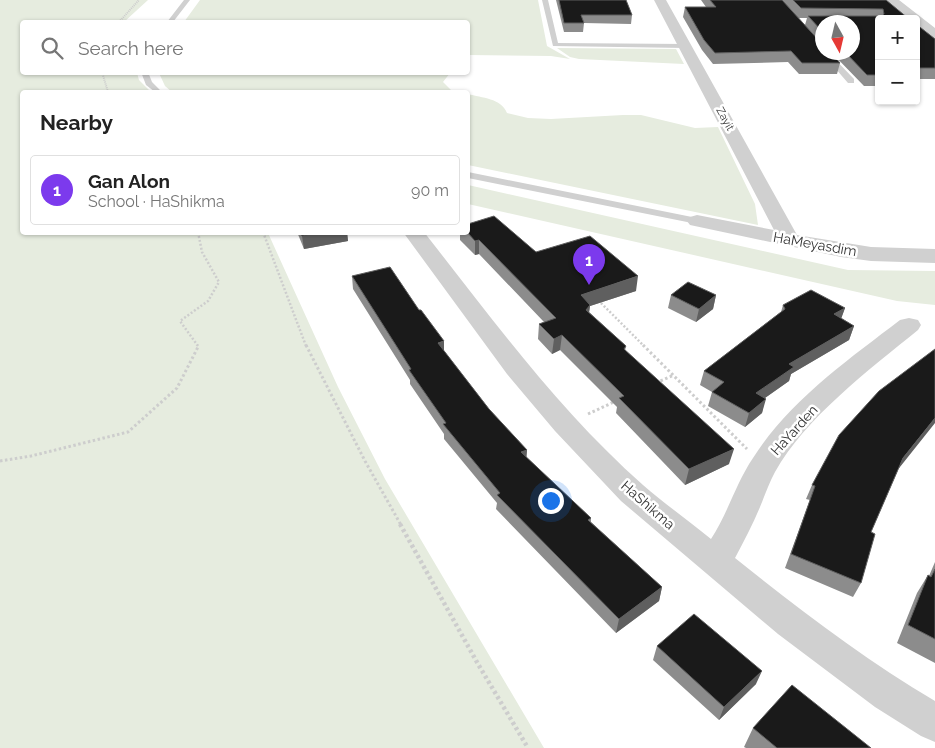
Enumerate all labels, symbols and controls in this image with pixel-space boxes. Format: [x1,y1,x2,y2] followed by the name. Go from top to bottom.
[815,15,860,60] north arrow
[875,15,920,105] map controls
[875,15,920,60] button: +
[20,20,470,75] search box
[38,34,66,62] icon: search
[78,37,184,59] text: Search here
[875,60,920,105] button: −
[713,105,737,133] street label: Zayit
[40,110,113,135] text: Nearby
[88,170,170,192] text: Gan Alon
[53,181,61,200] text: 1
[411,181,449,200] text: 90 m
[88,192,225,211] text: School · HaShikma
[772,229,858,259] street label: HaMeyasdim
[573,244,605,285] pin: 1
[767,402,821,458] street label: HaYarden
[618,477,678,533] street label: HaShikma
[538,488,564,514] your location

